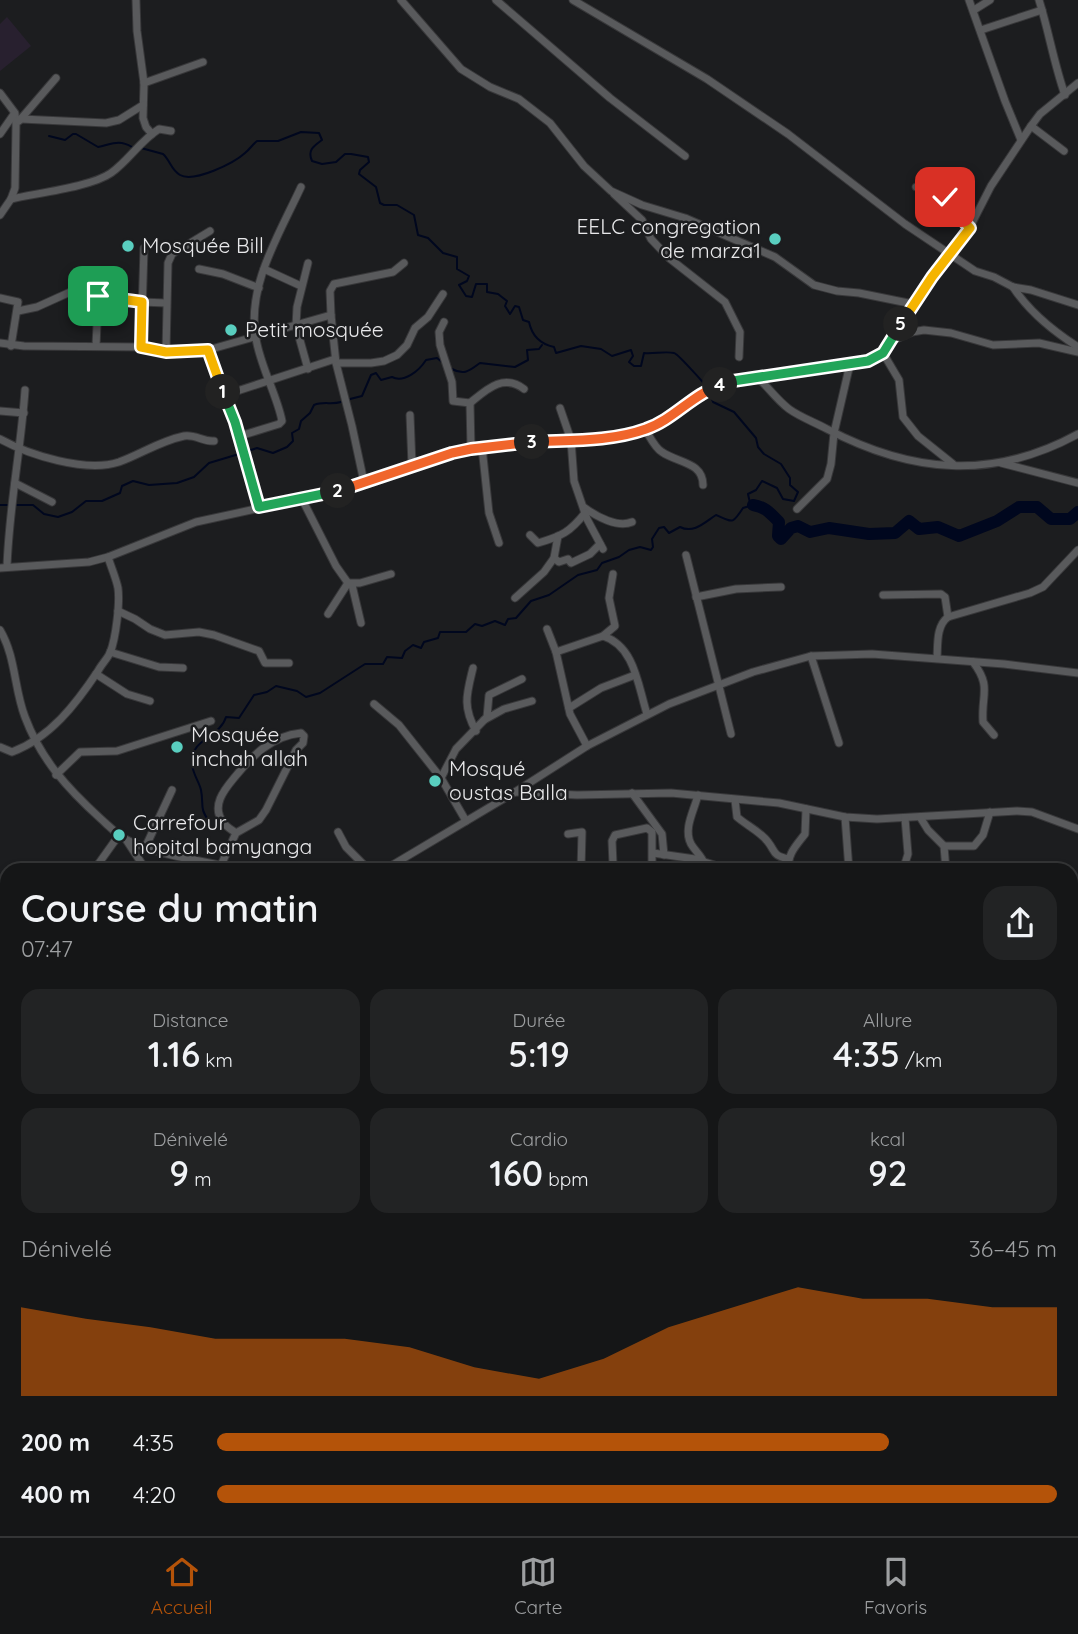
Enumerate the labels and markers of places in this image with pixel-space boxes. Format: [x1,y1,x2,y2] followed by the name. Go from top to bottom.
[915,167,975,227] pin
[576,213,761,263] place label: EELC congregation de marza1
[767,231,783,247] marker: EELC congregation de marza1
[142,232,264,258] place label: Mosquée Bill
[120,238,136,254] marker: Mosquée Bill
[68,266,128,326] pin
[884,306,918,342] pin: 5
[245,316,384,342] place label: Petit mosquée
[223,322,239,338] marker: Petit mosquée
[702,368,738,402] pin: 4
[206,374,241,410] pin: 1
[514,424,550,460] pin: 3
[320,474,356,508] pin: 2
[191,721,308,771] place label: Mosquée inchah allah
[169,739,185,755] marker: Mosquée inchah allah
[449,755,568,805] place label: Mosqué oustas Balla
[427,773,443,789] marker: Mosqué oustas Balla
[133,809,312,859] place label: Carrefour hopital bamyanga
[111,827,127,843] marker: Carrefour hopital bamyanga

